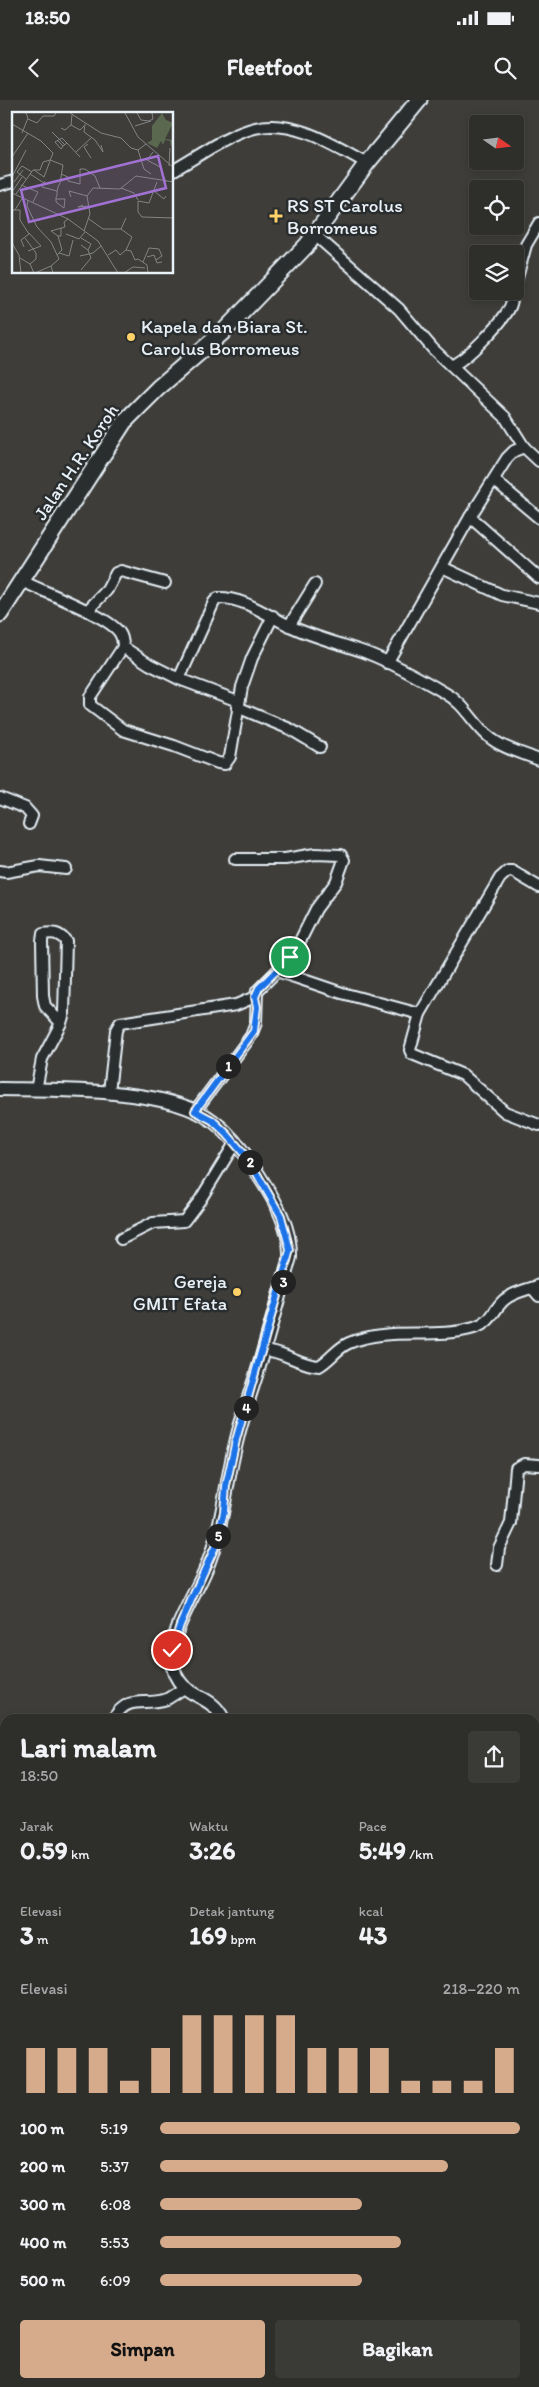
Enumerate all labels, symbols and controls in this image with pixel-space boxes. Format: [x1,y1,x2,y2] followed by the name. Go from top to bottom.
[25,6,71,29] text: 18:50
[20,54,48,82] icon: back
[227,54,312,81] text: Fleetfoot
[491,54,519,82] icon: search
[12,112,174,274] inset map
[469,115,524,170] north arrow
[469,115,524,300] map controls
[469,180,524,235] button: locate
[287,194,403,239] place label: RS ST Carolus Borromeus
[269,209,283,223] marker: RS ST Carolus Borromeus
[469,245,524,300] button: layers
[141,315,308,360] place label: Kapela dan Biara St. Carolus Borromeus
[125,331,137,343] marker: Kapela dan Biara St. Carolus Borromeus
[29,399,123,524] street label: Jalan H.R. Koroh
[269,936,311,978] pin
[276,943,304,971] icon: arrive
[216,1054,240,1078] pin: 1
[225,1058,232,1075] text: 1
[238,1150,262,1174] pin: 2
[247,1154,254,1171] text: 2
[133,1270,227,1315] place label: Gereja GMIT Efata
[270,1270,296,1294] pin: 3
[280,1274,287,1291] text: 3
[231,1286,243,1298] marker: Gereja GMIT Efata
[234,1396,258,1420] pin: 4
[242,1400,251,1417] text: 4
[206,1524,230,1548] pin: 5
[215,1528,222,1545] text: 5
[151,1629,193,1671] pin
[158,1636,186,1664] icon: check
[20,1730,156,1764] text: Lari malam
[468,1731,520,1783] button: share
[20,1766,58,1785] text: 18:50
[20,1818,53,1835] text: Jarak
[189,1818,228,1835] text: Waktu
[359,1818,387,1835] text: Pace
[20,1835,68,1865] text: 0.59
[189,1835,235,1865] text: 3:26
[359,1835,406,1865] text: 5:49
[68,1846,89,1863] text: km
[406,1846,434,1863] text: /km
[20,1903,62,1920] text: Elevasi
[189,1903,274,1920] text: Detak jantung
[359,1903,384,1920] text: kcal
[20,1920,34,1950] text: 3
[189,1920,227,1950] text: 169
[359,1920,387,1950] text: 43
[34,1931,49,1948] text: m
[227,1931,256,1948] text: bpm
[20,1979,68,1998] text: Elevasi
[443,1979,520,1998] text: 218–220 m
[20,2119,64,2138] text: 100 m
[100,2119,128,2138] text: 5:19
[20,2157,65,2176] text: 200 m
[100,2157,129,2176] text: 5:37
[20,2195,66,2214] text: 300 m
[100,2195,131,2214] text: 6:08
[20,2233,66,2252] text: 400 m
[100,2233,129,2252] text: 5:53
[20,2271,65,2290] text: 500 m
[100,2271,131,2290] text: 6:09
[20,2320,265,2378] button: Simpan
[275,2320,520,2378] button: Bagikan

